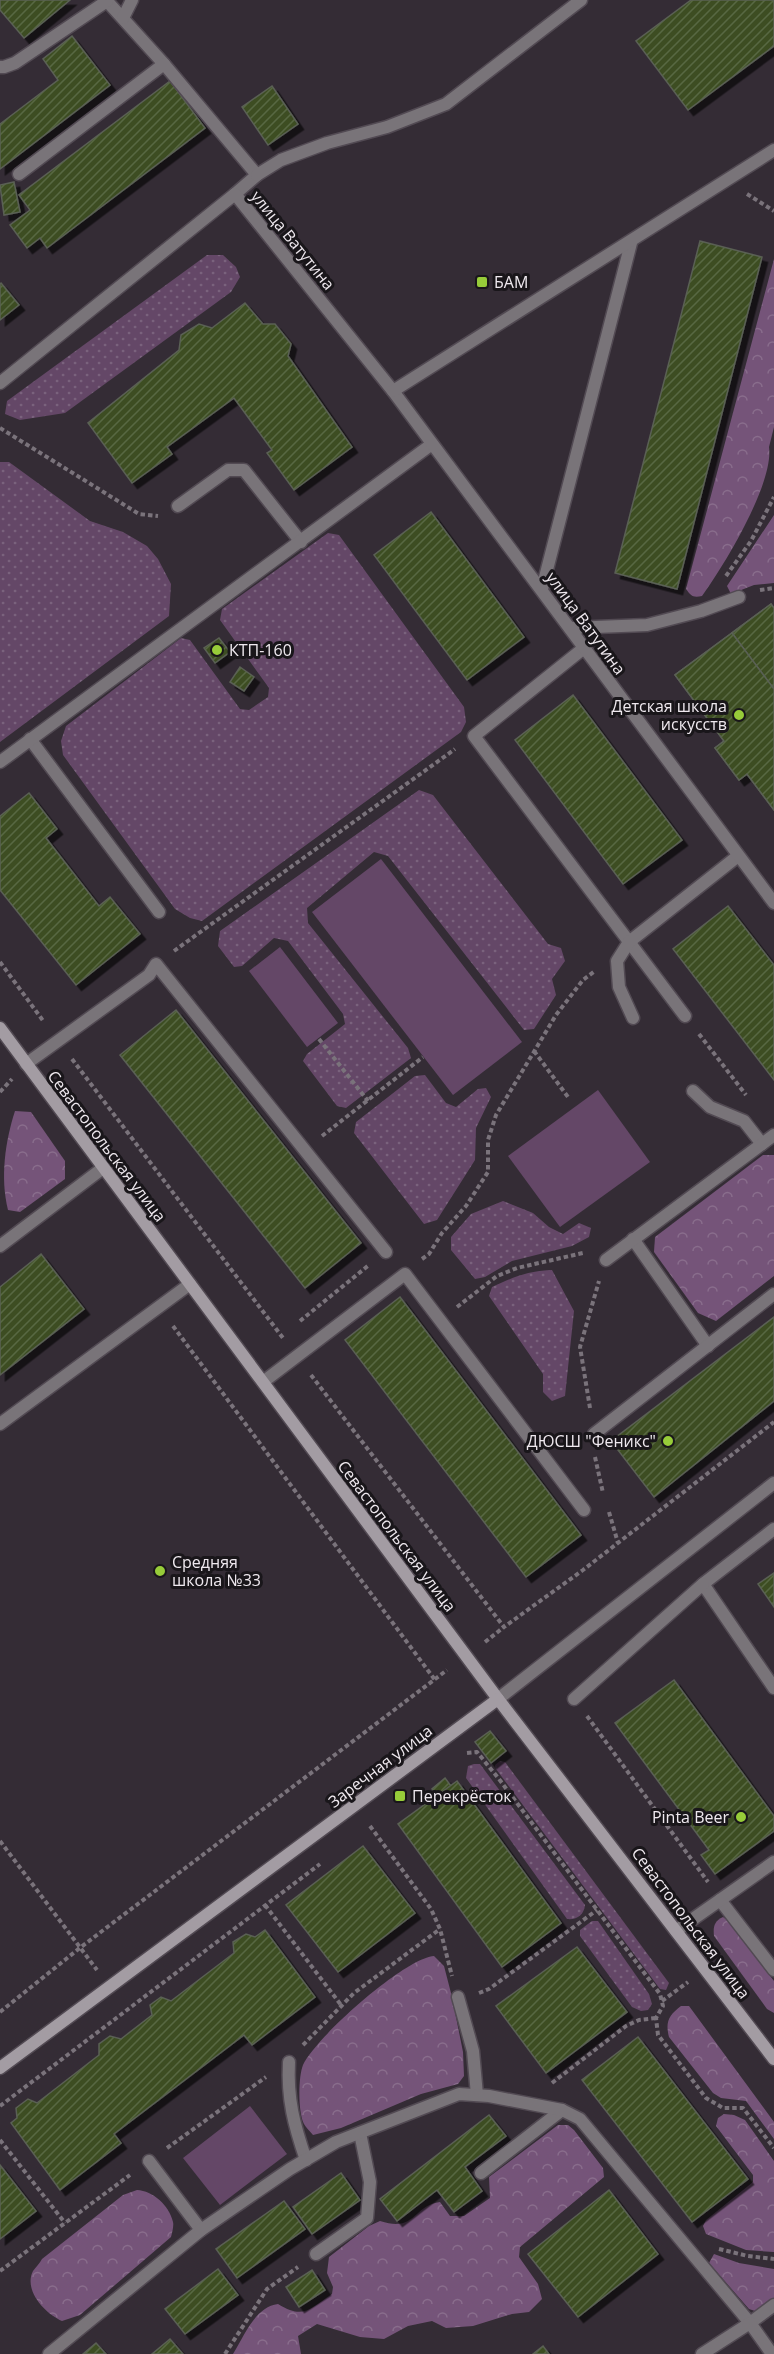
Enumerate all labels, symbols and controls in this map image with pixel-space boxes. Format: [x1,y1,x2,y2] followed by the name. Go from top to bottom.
[246,186,340,294] street label: улица Ватутина
[494,271,528,293] place label: БАМ
[475,275,489,289] marker: БАМ
[541,567,631,679] street label: улица Ватутина
[229,639,292,661] place label: КТП-160
[210,643,224,657] marker: КТП-160
[612,695,727,735] place label: Детская школа искусств
[732,708,746,722] marker: Детская школа искусств
[43,1066,171,1226] street label: Севастопольская улица
[527,1430,656,1452] place label: ДЮСШ "Феникс"
[661,1434,675,1448] marker: ДЮСШ "Феникс"
[333,1456,461,1616] street label: Севастопольская улица
[172,1551,261,1591] place label: Средняя школа №33
[153,1564,167,1578] marker: Средняя школа №33
[323,1720,437,1812] street label: Заречная улица
[412,1785,512,1807] place label: Перекрёсток
[393,1789,407,1803] marker: Перекрёсток
[652,1806,729,1828] place label: Pinta Beer
[734,1810,748,1824] marker: Pinta Beer
[627,1843,755,2003] street label: Севастопольская улица

